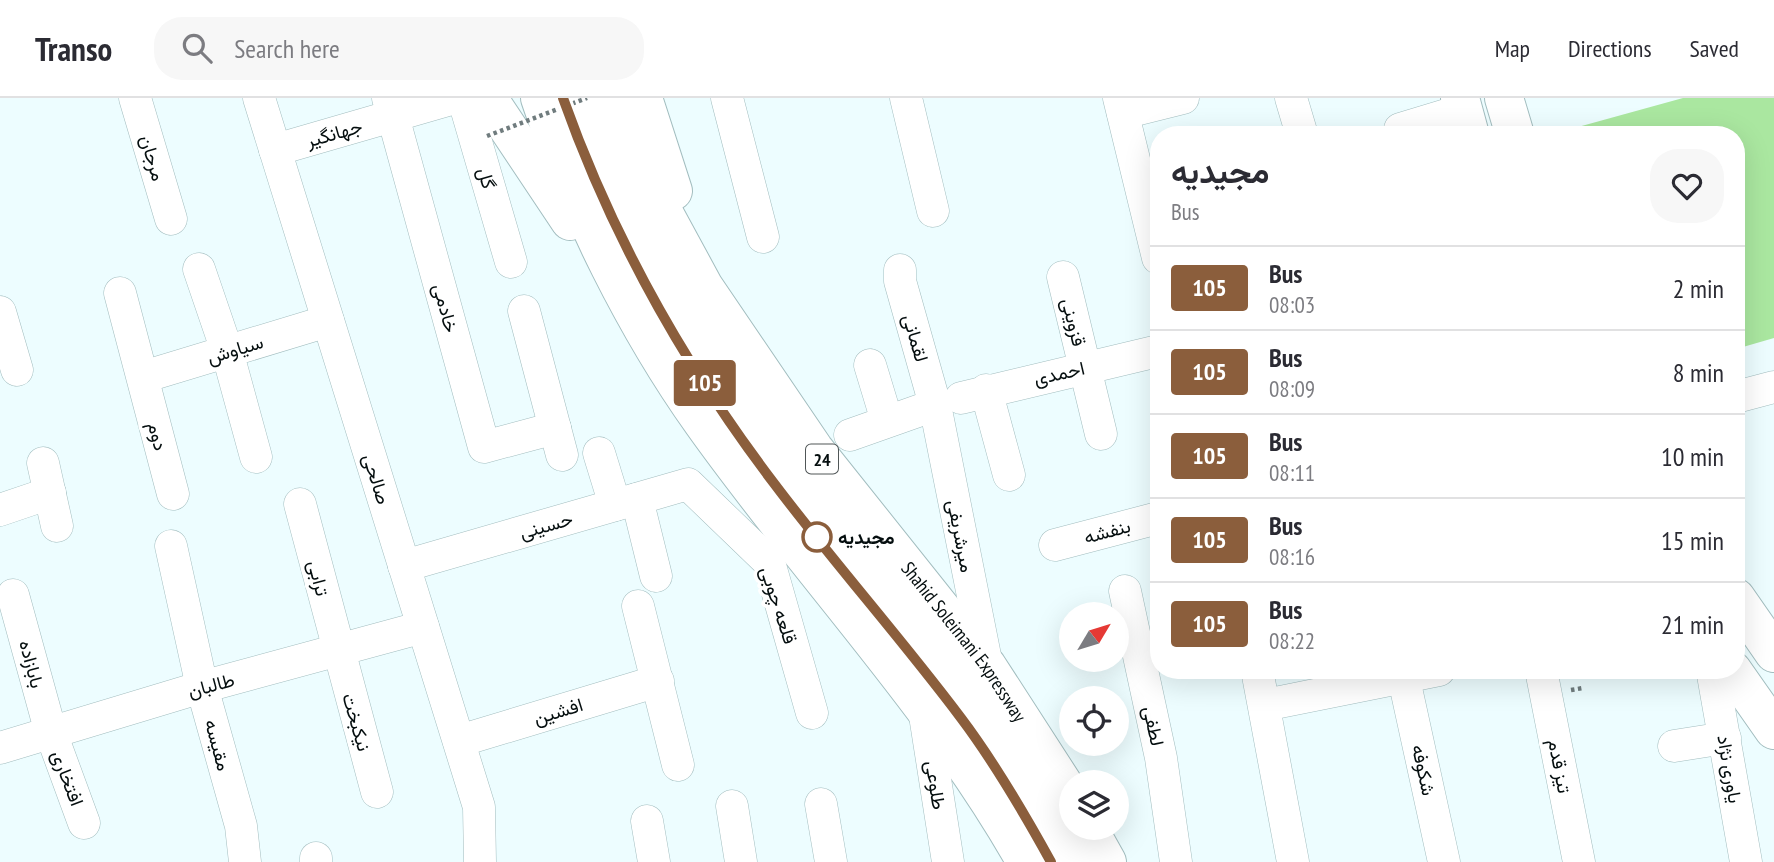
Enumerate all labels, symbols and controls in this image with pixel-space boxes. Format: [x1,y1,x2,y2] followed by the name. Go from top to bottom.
[154,17,644,80] search box
[35,27,112,70] text: Transo
[178,29,216,67] icon: search
[234,32,340,65] text: Search here
[1495,33,1530,64] text: Map
[1568,33,1652,64] text: Directions
[1690,33,1739,64] text: Saved
[302,114,365,153] street label: جهانگیر
[135,132,171,184] street label: مرجان
[1171,149,1269,192] text: مجیدیه
[1650,149,1724,223] button: heart
[473,165,501,191] street label: گل
[1171,197,1200,226] text: Bus
[1269,257,1302,290] text: Bus
[1192,272,1227,303] text: 105
[1673,272,1724,305] text: 2 min
[428,281,464,335] street label: خادمی
[1269,290,1315,319] text: 08:03
[1056,295,1092,349] street label: قزوینی
[898,311,934,365] street label: لقمانی
[204,329,266,369] street label: سیاوش
[1269,341,1302,374] text: Bus
[1031,356,1087,390] street label: احمدی
[1192,356,1227,387] text: 105
[1673,356,1724,389] text: 8 min
[665,360,745,406] line badge: 105
[688,367,722,398] text: 105
[1269,374,1315,403] text: 08:09
[142,419,173,453] street label: دوم
[1269,425,1302,458] text: Bus
[1192,440,1227,471] text: 105
[1661,440,1724,473] text: 10 min
[806,444,838,474] road number: 24
[358,451,396,507] street label: صالحی
[1269,458,1315,487] text: 08:11
[942,498,980,574] street label: میرشریفی
[517,506,575,544] street label: حسینی
[1269,509,1302,542] text: Bus
[1081,513,1133,549] street label: بنفشه
[802,522,832,552] marker: مجیدیه
[1192,524,1227,555] text: 105
[1661,524,1724,557] text: 15 min
[838,525,895,549] place label: مجیدیه
[1269,542,1315,571] text: 08:16
[896,557,1032,727] street label: Shahid Soleimani Expressway
[303,558,335,599] street label: ترابی
[753,563,803,648] street label: قلعه چوبی
[1269,593,1302,626] text: Bus
[1059,602,1129,672] north arrow
[1059,602,1129,840] map controls
[1192,608,1227,639] text: 105
[1661,608,1724,641] text: 21 min
[1269,626,1315,655] text: 08:22
[14,637,50,691] street label: بابازاده
[185,667,237,703] street label: طالبان
[1059,686,1129,756] button: locate
[337,690,377,754] street label: نیکبخت
[530,692,586,730] street label: افشین
[1138,704,1170,748] street label: لطفی
[200,717,236,773] street label: مقیسه
[1712,733,1748,805] street label: یاوری نژاد
[1542,737,1577,796] street label: تیز قدم
[1407,742,1441,798] street label: شکوفه
[46,747,90,809] street label: افتخاری
[920,759,952,811] street label: طلوعی
[1059,770,1129,840] button: layers

